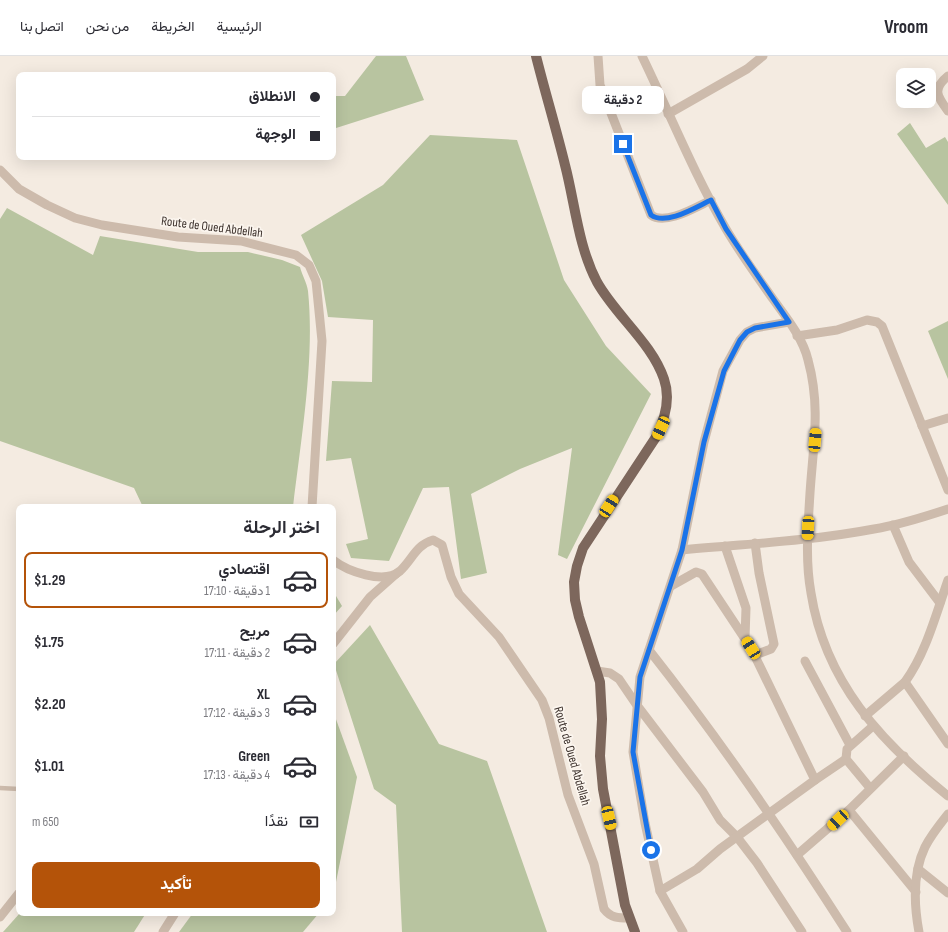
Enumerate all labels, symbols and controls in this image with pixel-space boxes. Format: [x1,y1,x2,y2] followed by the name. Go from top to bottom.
[884,16,928,39] text: Vroom
[20,18,64,35] text: اتصل بنا
[86,18,129,35] text: من نحن
[151,18,194,35] text: الخريطة
[216,18,262,35] text: الرئيسية
[896,68,936,108] map controls
[896,68,936,108] button: layers
[582,86,664,114] callout: 2 دقيقة
[249,87,296,106] text: الانطلاق
[604,92,642,108] text: 2 دقيقة
[255,125,296,144] text: الوجهة
[614,135,632,153] route end
[160,213,264,241] street label: Route de Oued Abdellah
[650,415,672,441] car
[808,428,822,452] car
[597,493,621,519] car
[801,516,815,540] car
[243,517,320,538] text: اختر الرحلة
[218,560,270,579] text: اقتصادي
[282,562,318,598] icon: car
[34,571,65,590] text: $1.29
[204,583,270,599] text: 1 دقيقة · 17:10
[240,622,270,641] text: مريح
[282,624,318,660] icon: car
[34,633,64,652] text: $1.75
[740,635,762,661] car
[205,645,270,661] text: 2 دقيقة · 17:11
[257,685,270,704] text: XL
[282,686,318,722] icon: car
[34,695,66,714] text: $2.20
[204,705,270,721] text: 3 دقيقة · 17:12
[550,705,594,807] street label: Route de Oued Abdellah
[238,747,270,766] text: Green
[282,748,318,784] icon: car
[34,757,64,776] text: $1.01
[204,767,270,783] text: 4 دقيقة · 17:13
[600,805,618,831] car
[825,807,851,833] car
[298,811,320,833] icon: cash
[265,812,288,831] text: نقدًا
[32,814,59,830] text: 650 m
[642,841,660,859] route start
[32,862,320,908] button: تأكيد

